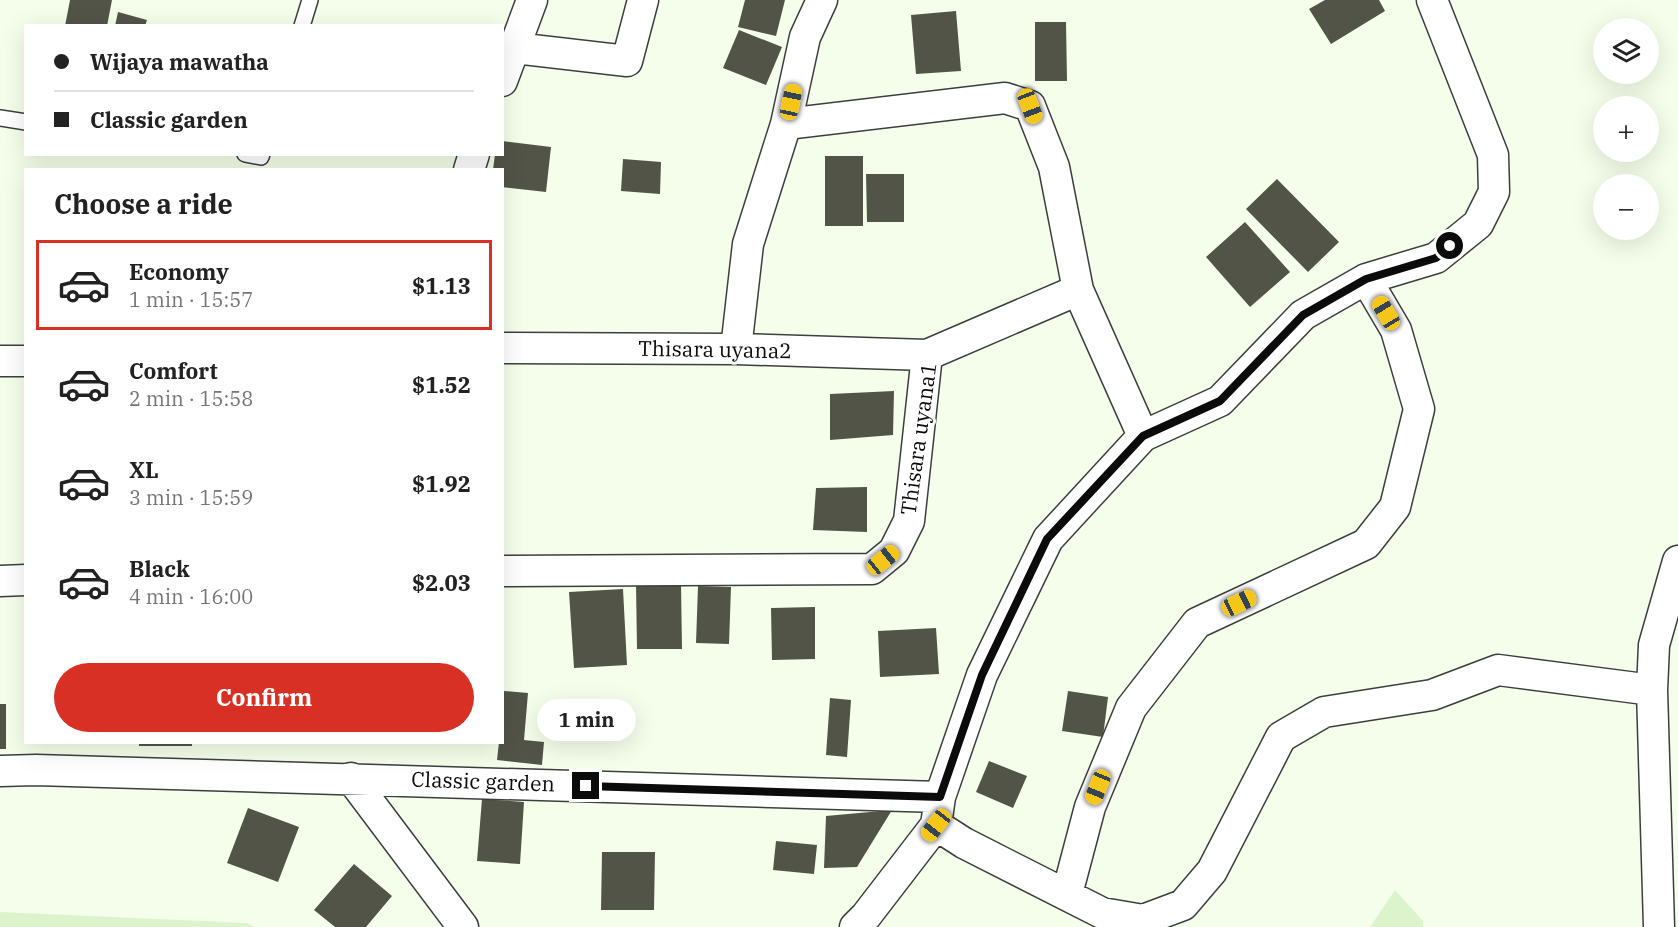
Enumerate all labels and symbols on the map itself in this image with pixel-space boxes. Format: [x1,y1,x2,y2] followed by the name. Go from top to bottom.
[778,83,804,121] car
[1015,86,1045,126] car
[1436,232,1463,259] route start
[1369,293,1403,333] car
[638,334,792,364] street label: Thisara uyana2
[893,361,943,517] street label: Thisara uyana1
[863,542,903,578] car
[1219,587,1259,619] car
[536,699,636,741] callout: 1 min
[411,765,555,797] street label: Classic garden
[1083,767,1113,807] car
[572,772,599,799] route end
[918,805,954,845] car

